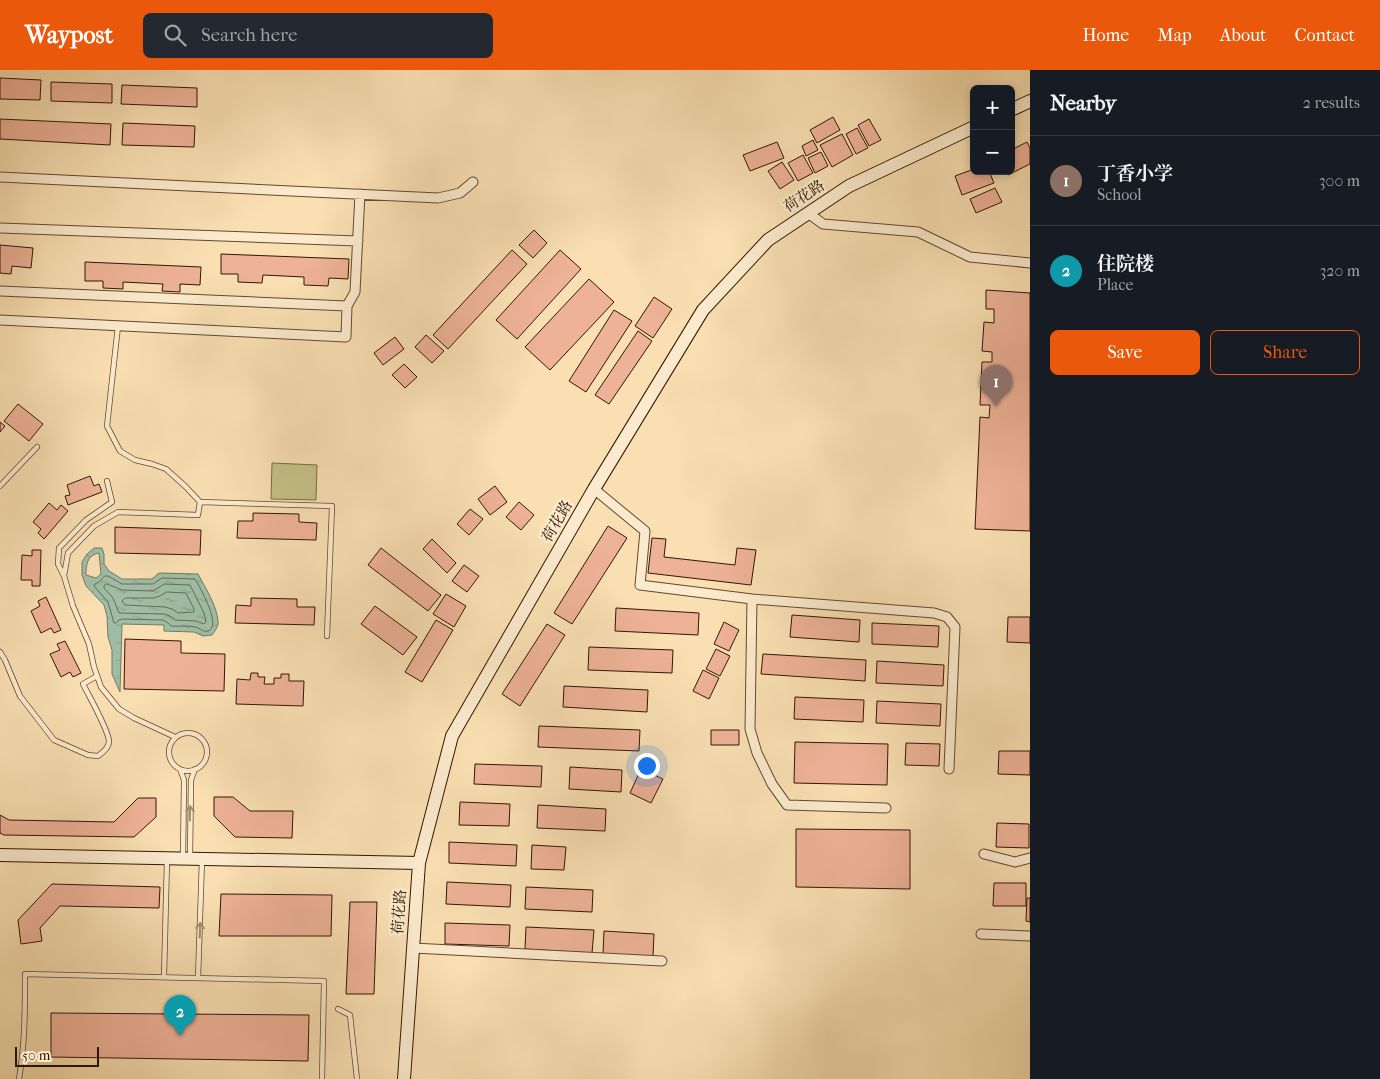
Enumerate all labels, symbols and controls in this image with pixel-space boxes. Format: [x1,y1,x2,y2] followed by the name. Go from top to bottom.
[143,13,493,58] search box
[25,21,113,49] text: Waypost
[161,21,189,49] icon: search
[201,24,297,46] text: Search here
[1082,25,1129,46] text: Home
[1157,25,1192,46] text: Map
[1220,25,1266,46] text: About
[1294,25,1355,46] text: Contact
[970,85,1015,175] map controls
[970,85,1015,130] button: +
[1050,91,1116,115] text: Nearby
[1303,93,1360,112] text: 2 results
[970,130,1015,175] button: −
[1097,163,1173,185] text: 丁香小学
[1063,171,1069,190] text: 1
[1319,171,1360,190] text: 300 m
[780,176,828,216] street label: 荷花路
[1097,185,1142,204] text: School
[1097,253,1154,275] text: 住院楼
[1062,261,1070,280] text: 2
[1320,261,1360,280] text: 320 m
[1097,275,1133,294] text: Place
[1050,330,1200,375] button: Save
[1210,330,1360,375] button: Share
[980,365,1012,406] pin: 1
[538,497,576,545] street label: 荷花路
[634,753,660,779] your location
[185,805,195,822] one-way arrow
[388,889,410,935] street label: 荷花路
[195,922,205,938] one-way arrow
[164,995,196,1036] pin: 2
[15,1044,99,1067] scale bar
[22,1047,50,1064] text: 50 m

